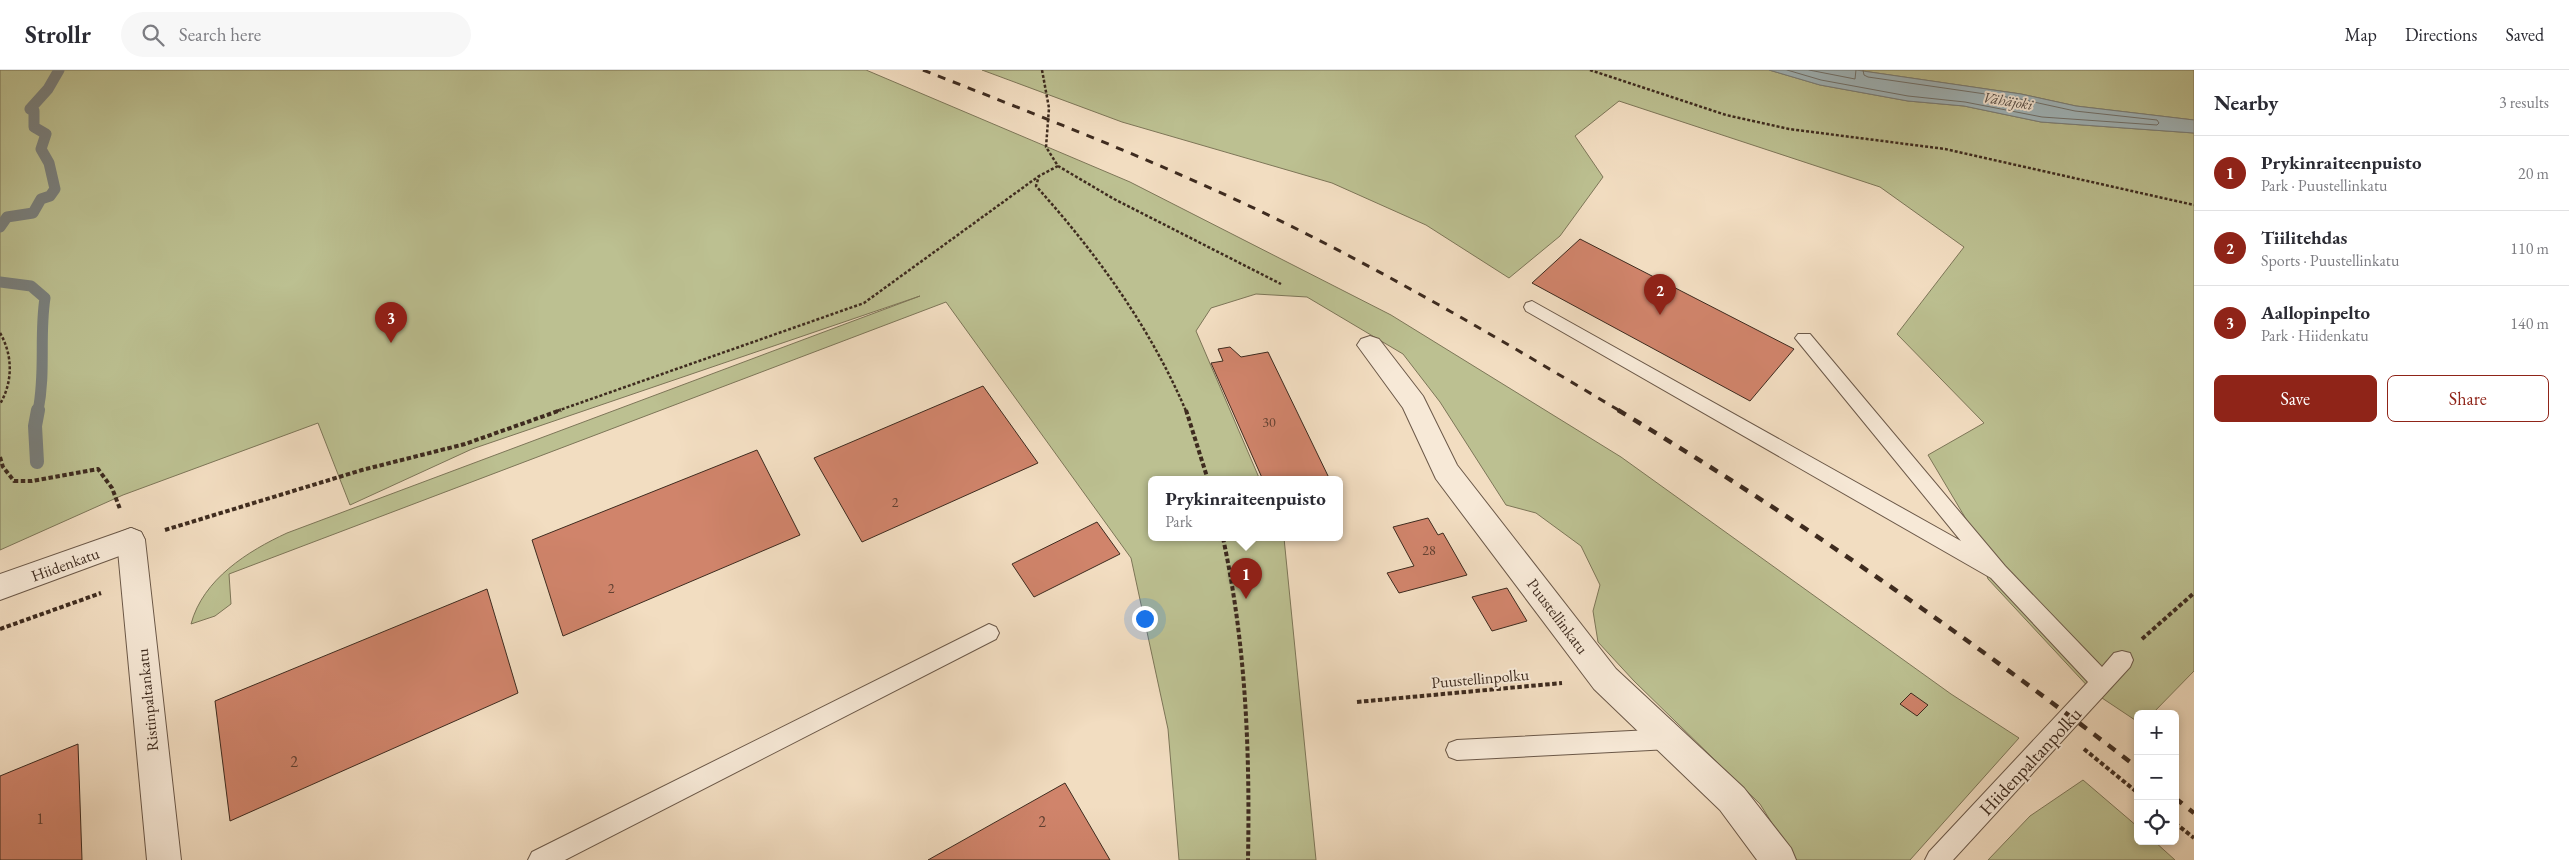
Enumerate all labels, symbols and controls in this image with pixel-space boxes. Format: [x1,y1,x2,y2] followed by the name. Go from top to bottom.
[121,12,471,57] search box
[25,19,91,50] text: Strollr
[139,21,167,49] icon: search
[179,22,261,47] text: Search here
[2345,23,2377,46] text: Map
[2405,23,2477,46] text: Directions
[2505,23,2544,46] text: Saved
[1982,87,2035,114] water label: Vähäjoki
[2214,89,2278,116] text: Nearby
[2499,92,2549,113] text: 3 results
[2261,150,2422,175] text: Prykinraiteenpuisto
[2226,163,2234,184] text: 1
[2518,163,2549,184] text: 20 m
[2261,175,2387,196] text: Park · Puustellinkatu
[2261,225,2347,250] text: Tiilitehdas
[2226,238,2234,259] text: 2
[2510,238,2549,259] text: 110 m
[2261,250,2399,271] text: Sports · Puustellinkatu
[1644,274,1676,315] pin: 2
[2261,300,2370,325] text: Aallopinpelto
[375,302,407,343] pin: 3
[2226,313,2234,334] text: 3
[2510,313,2549,334] text: 140 m
[2261,325,2369,346] text: Park · Hiidenkatu
[2214,375,2377,422] button: Save
[2387,375,2549,422] button: Share
[1262,413,1276,431] house number: 30
[1148,476,1343,541] popup
[1165,486,1326,511] text: Prykinraiteenpuisto
[892,493,899,511] house number: 2
[1165,511,1193,532] text: Park
[1422,541,1436,559] house number: 28
[28,542,103,586] street label: Hiidenkatu
[1230,558,1262,599] pin: 1
[1522,574,1593,659] street label: Puustellinkatu
[608,579,615,597] house number: 2
[1132,606,1158,632] your location
[132,647,163,752] street label: Ristinpaltankatu
[1430,664,1530,693] street label: Puustellinpolku
[1974,702,2087,821] street label: Hiidenpaltanpolku
[2134,710,2179,845] map controls
[2134,710,2179,755] button: +
[290,751,298,772] house number: 2
[2134,755,2179,800] button: −
[2134,800,2179,845] button: locate
[36,808,44,829] house number: 1
[1038,811,1046,832] house number: 2

